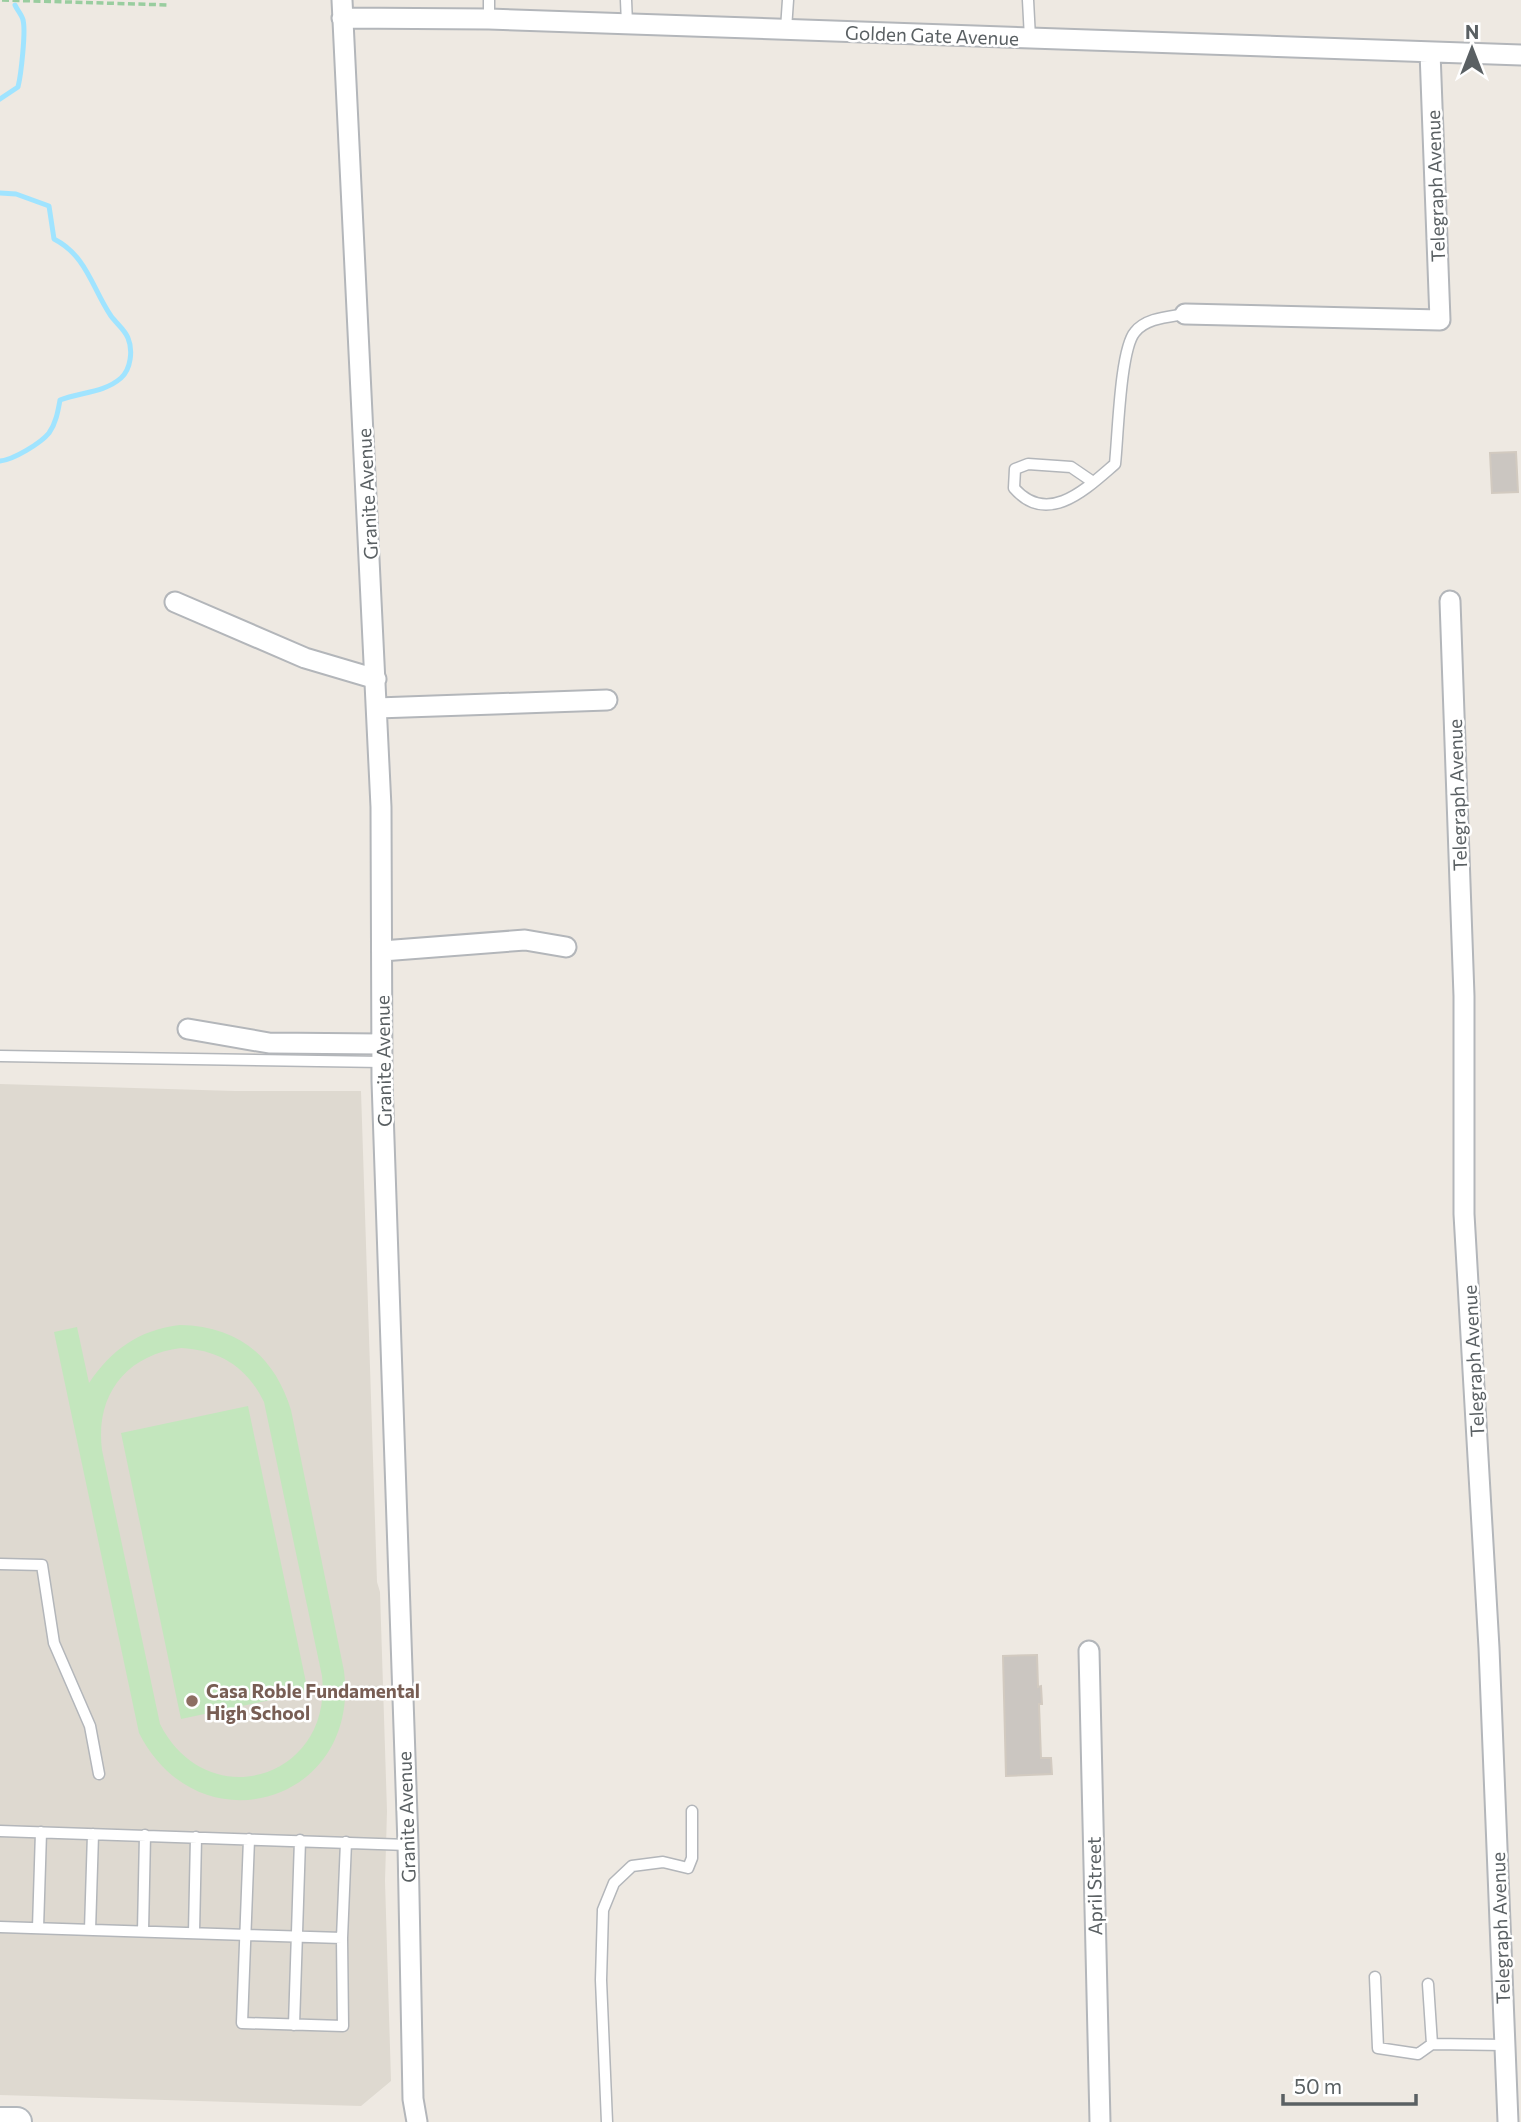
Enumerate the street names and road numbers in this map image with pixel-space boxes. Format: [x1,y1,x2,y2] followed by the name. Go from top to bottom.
[845,20,1019,50] street label: Golden Gate Avenue
[1421,109,1449,263] street label: Telegraph Avenue
[352,428,382,560] street label: Granite Avenue
[1443,718,1471,872] street label: Telegraph Avenue
[370,995,396,1127] street label: Granite Avenue
[1458,1284,1488,1438] street label: Telegraph Avenue
[392,1751,420,1883] street label: Granite Avenue
[1082,1836,1106,1936] street label: April Street
[1486,1851,1514,2005] street label: Telegraph Avenue

